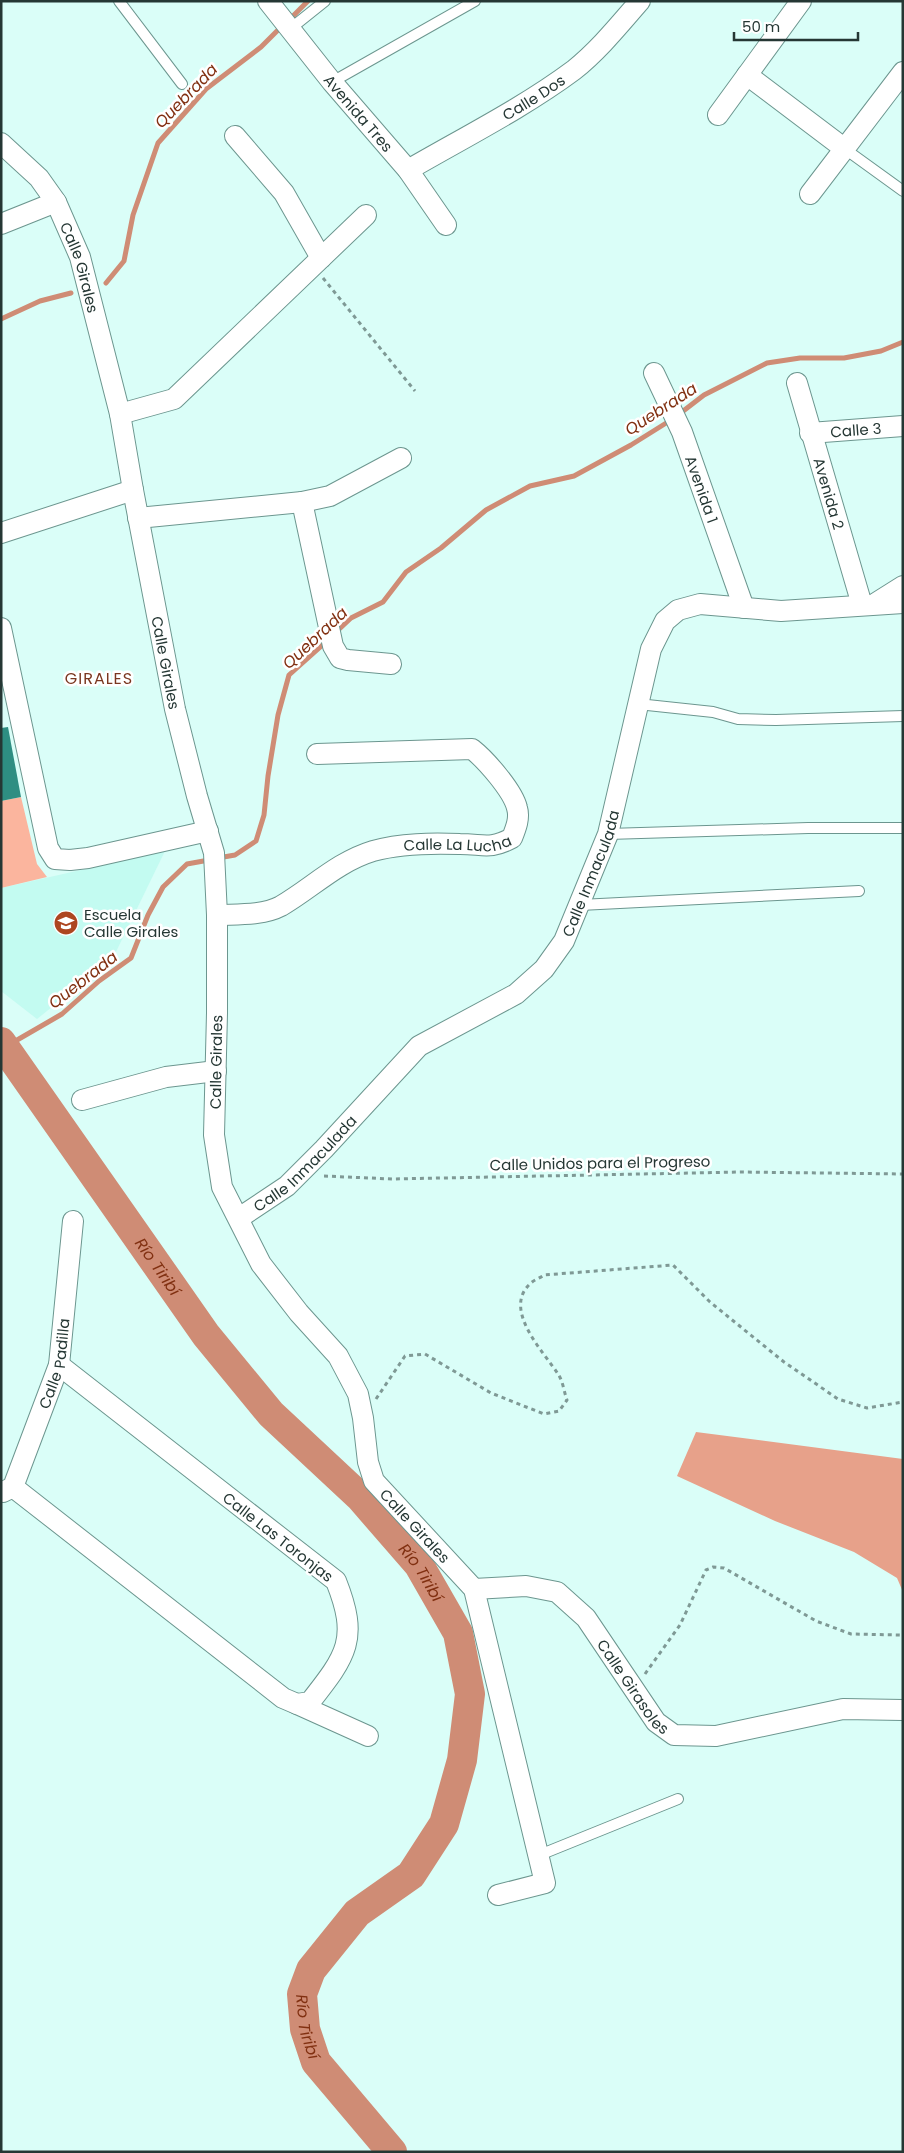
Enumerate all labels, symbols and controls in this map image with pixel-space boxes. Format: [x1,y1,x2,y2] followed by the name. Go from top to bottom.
[734,10,858,42] scale bar
[742,16,780,37] text: 50 m
[149,58,223,133] water label: Quebrada
[498,69,569,125] street label: Calle Dos
[319,70,398,156] street label: Avenida Tres
[55,219,104,315] street label: Calle Girales
[620,377,702,441] water label: Quebrada
[829,417,882,442] street label: Calle 3
[681,453,724,526] street label: Avenida 1
[809,455,850,532] street label: Avenida 2
[277,602,353,674] water label: Quebrada
[147,614,185,711] street label: Calle Girales
[65,667,133,690] district label: GIRALES
[556,808,624,940] street label: Calle Inmaculada
[403,829,515,856] street label: Calle La Lucha
[84,904,178,942] place label: Escuela Calle Girales
[53,910,79,936] school or university icon: Escuela Calle Girales
[44,946,123,1014] water label: Quebrada
[205,1014,227,1109] street label: Calle Girales
[249,1110,361,1216] street label: Calle Inmaculada
[489,1151,711,1175] street label: Calle Unidos para el Progreso
[130,1233,187,1301] water label: Río Tiribí
[33,1317,74,1412] street label: Calle Padilla
[376,1484,455,1568] street label: Calle Girales
[218,1487,338,1587] street label: Calle Las Toronjas
[394,1538,450,1607] water label: Río Tiribí
[593,1635,674,1739] street label: Calle Girasoles
[291,1993,326,2063] water label: Río Tiribí

